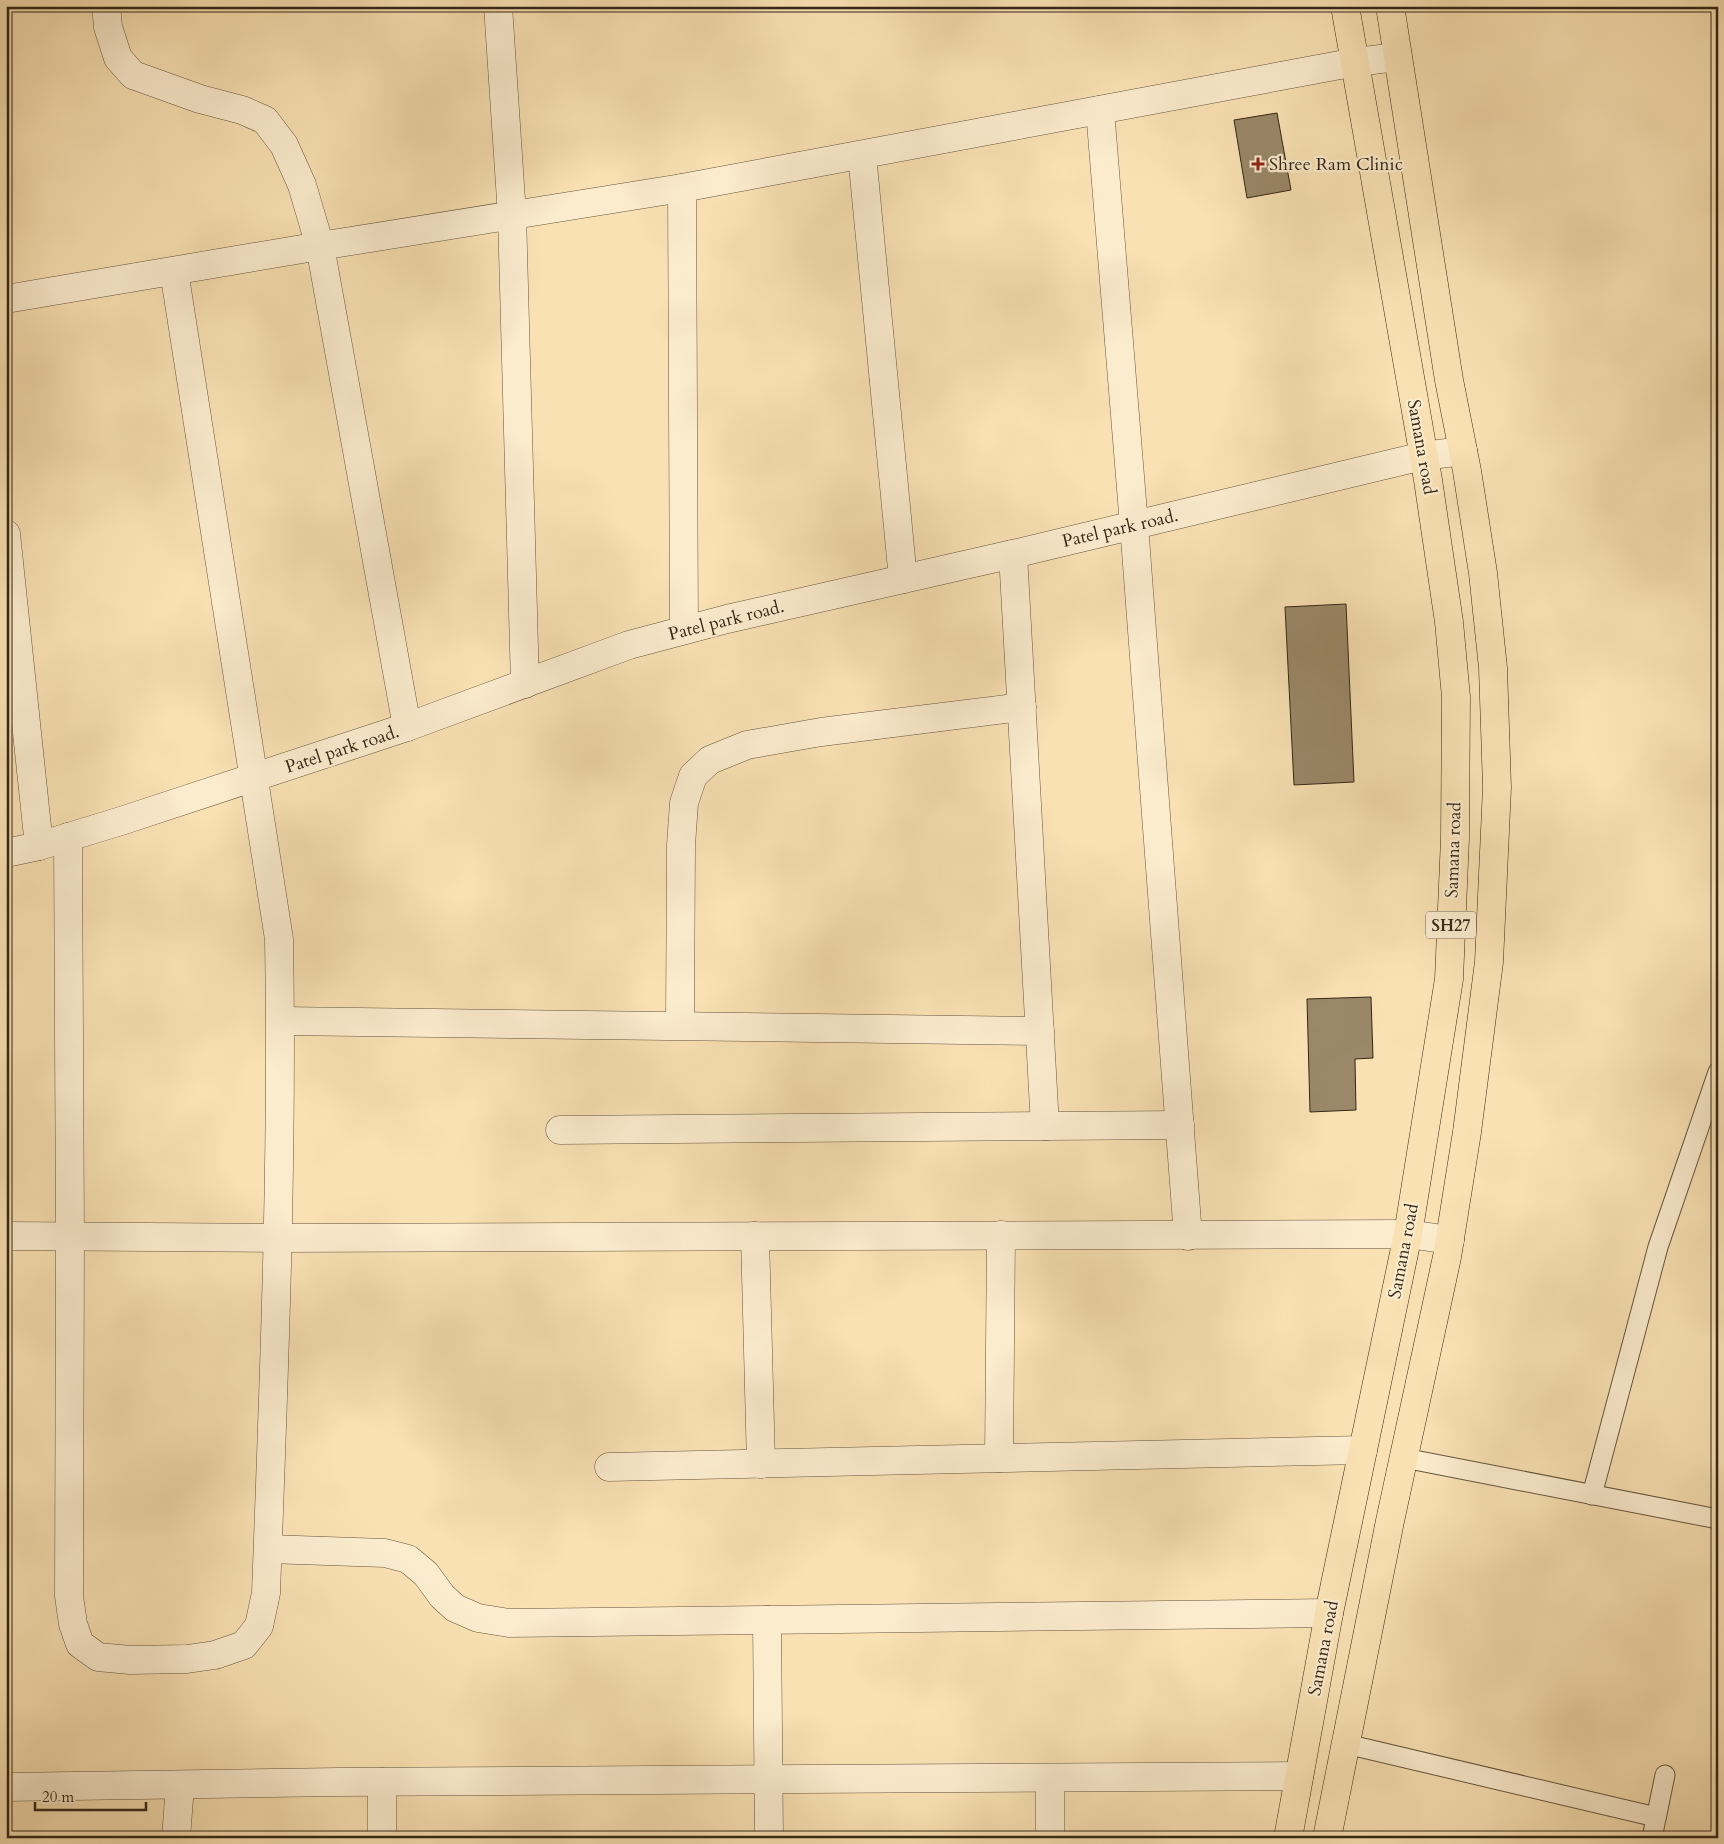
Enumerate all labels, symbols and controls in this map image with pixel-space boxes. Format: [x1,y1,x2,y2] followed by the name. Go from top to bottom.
[1269,152,1403,177] place label: Shree Ram Clinic
[1251,157,1265,171] marker: Shree Ram Clinic
[1401,397,1442,497] street label: Samana road
[1060,503,1181,554] street label: Patel park road.
[666,594,787,647] street label: Patel park road.
[282,719,402,780] street label: Patel park road.
[1439,801,1468,899] street label: Samana road
[1426,912,1476,938] road number: SH27
[1382,1201,1425,1301] street label: Samana road
[1302,1598,1345,1698] street label: Samana road
[35,1779,146,1811] scale bar
[42,1787,74,1807] text: 20 m

